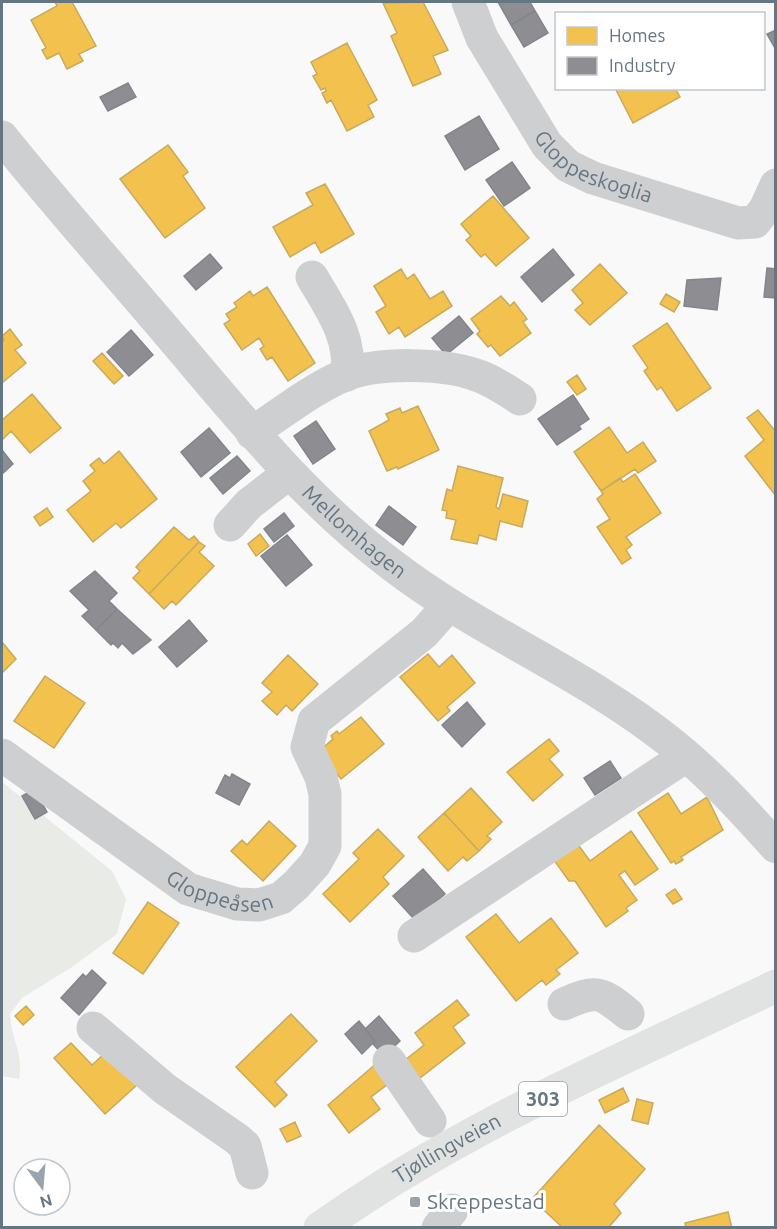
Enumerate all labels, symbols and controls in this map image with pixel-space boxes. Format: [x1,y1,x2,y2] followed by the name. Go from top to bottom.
[555,12,765,90] legend
[609,25,666,45] text: Homes
[609,55,676,75] text: Industry
[530,126,655,207] street label: Gloppeskoglia
[298,480,412,583] street label: Mellomhagen
[162,864,276,916] street label: Gloppeåsen
[519,1082,567,1116] road number: 303
[388,1108,505,1188] street label: Tjøllingveien
[12,1157,72,1217] north arrow
[427,1189,545,1213] place label: Skreppestad
[38,1191,54,1212] text: N
[408,1195,422,1209] marker: Skreppestad

